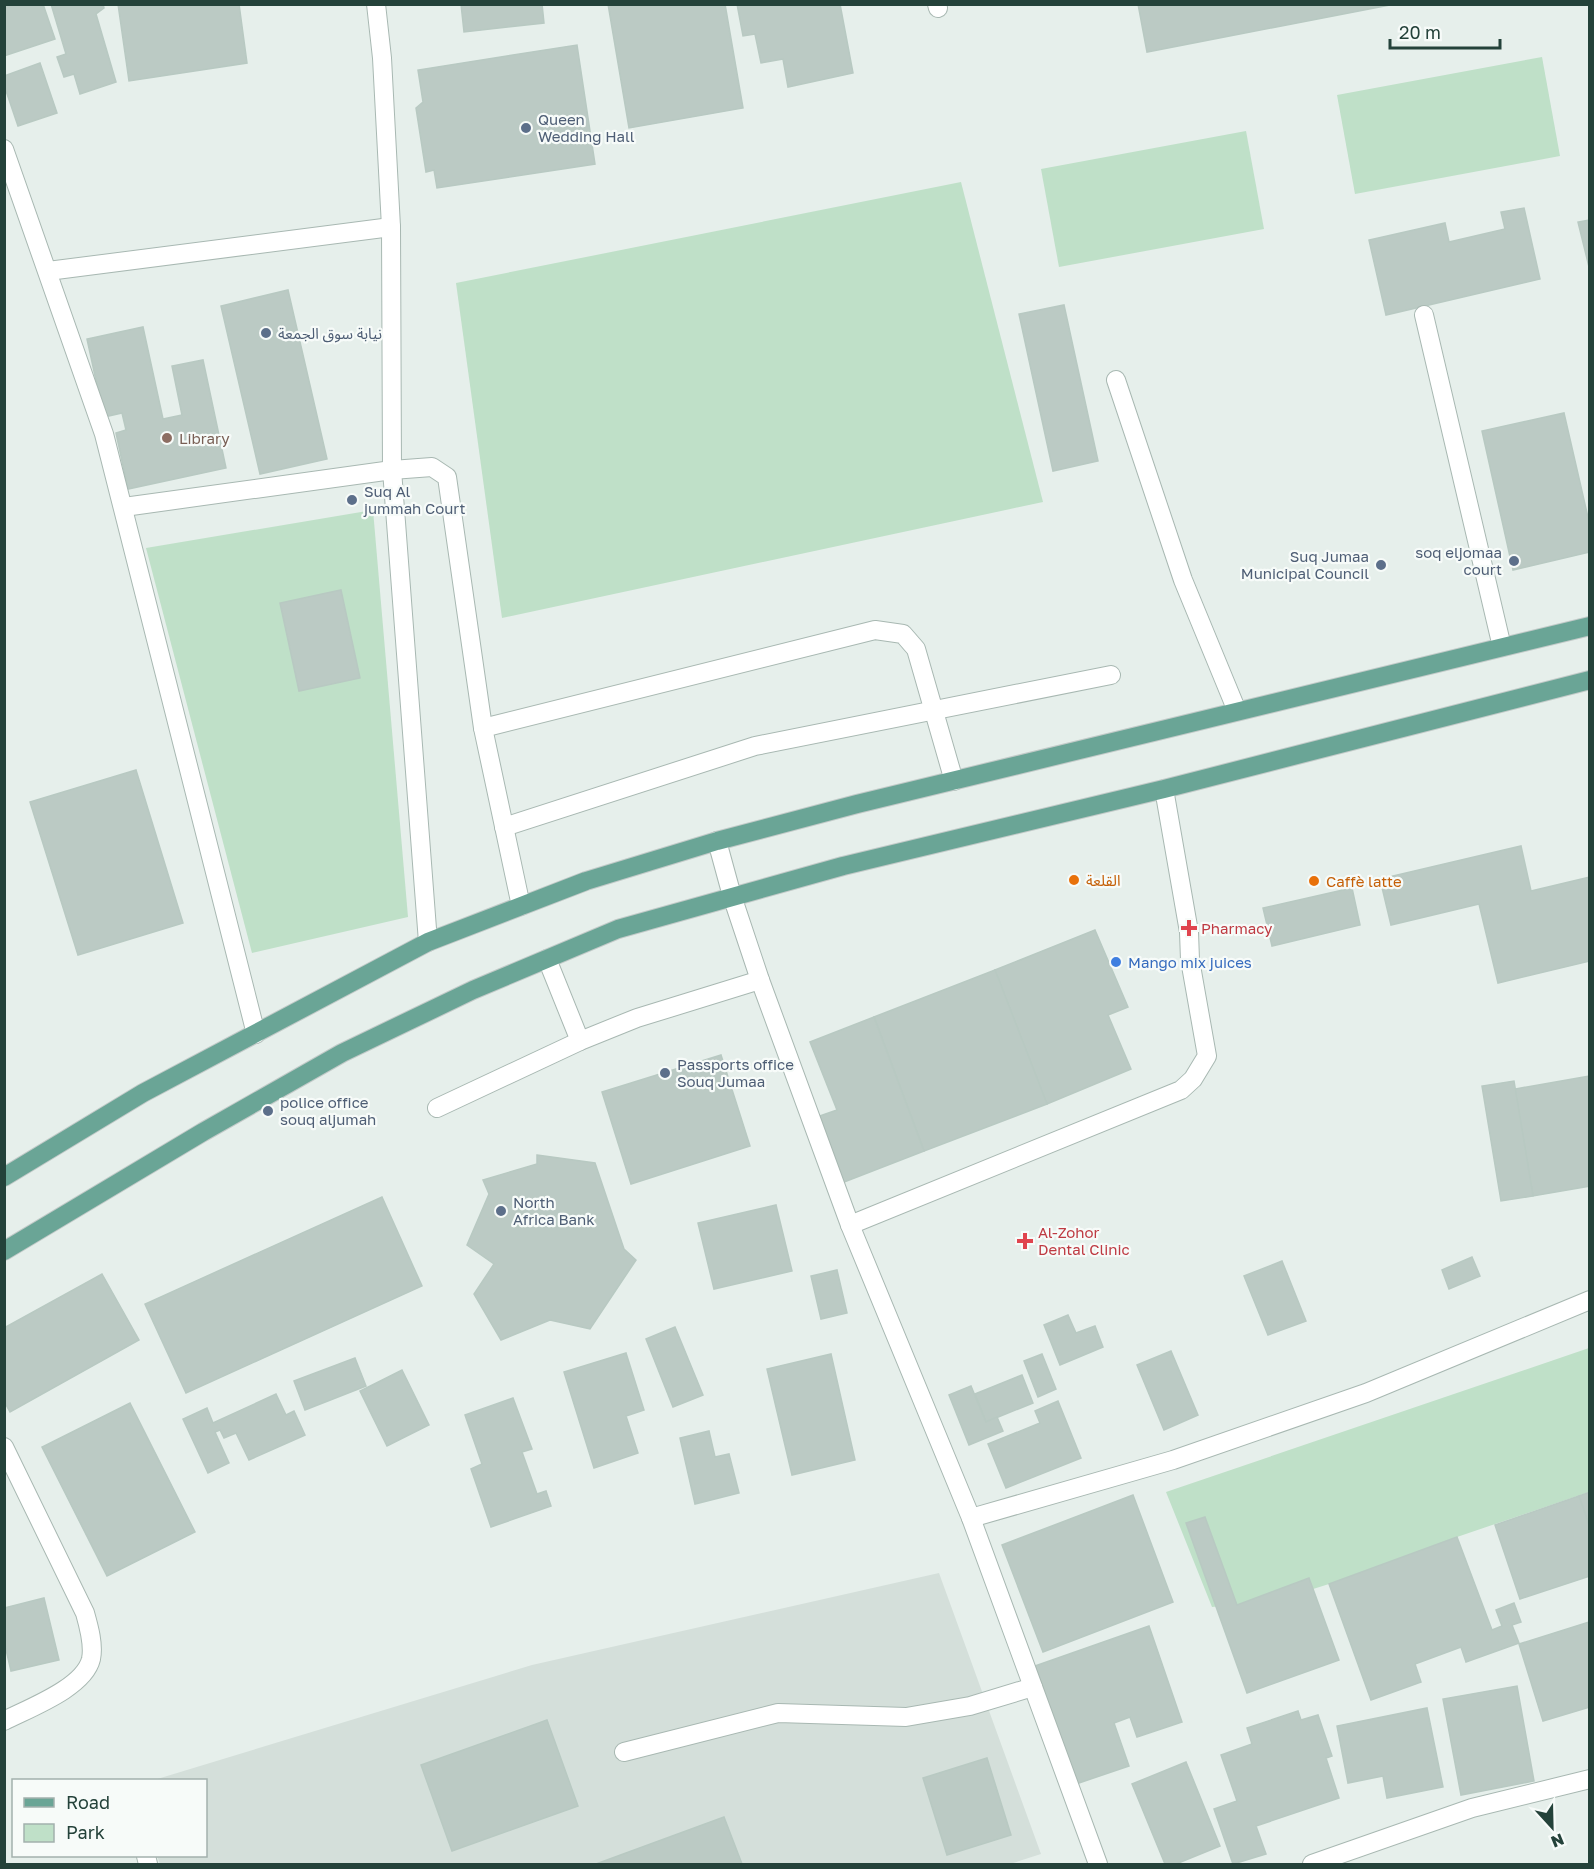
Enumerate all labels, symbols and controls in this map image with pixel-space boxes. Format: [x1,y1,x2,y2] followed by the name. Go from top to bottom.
[1390,12,1500,50] scale bar
[1399,21,1441,43] text: 20 m
[538,110,635,145] place label: Queen Wedding Hall
[519,121,533,135] marker: Queen Wedding Hall
[278,324,382,343] place label: نيابة سوق الجمعة
[259,326,273,340] marker: نيابة سوق الجمعة
[179,429,230,447] place label: Library
[160,431,174,445] marker: Library
[363,482,466,517] place label: Suq Al jummah Court
[345,493,359,507] marker: Suq Al jummah Court
[1415,543,1502,578] place label: soq eljomaa court
[1241,547,1369,582] place label: Suq Jumaa Municipal Council
[1507,554,1521,568] marker: soq eljomaa court
[1374,558,1388,572] marker: Suq Jumaa Municipal Council
[1086,871,1121,889] place label: القلعة
[1326,872,1402,890] place label: Caffè latte
[1067,873,1081,887] marker: القلعة
[1307,874,1321,888] marker: Caffè latte
[1201,919,1273,937] place label: Pharmacy
[1182,921,1196,935] marker: Pharmacy
[1128,953,1252,971] place label: Mango mix juices
[1109,955,1123,969] marker: Mango mix juices
[677,1055,794,1090] place label: Passports office Souq Jumaa
[658,1066,672,1080] marker: Passports office Souq Jumaa
[280,1093,376,1128] place label: police office souq aljumah
[261,1104,275,1118] marker: police office souq aljumah
[513,1193,595,1228] place label: North Africa Bank
[494,1204,508,1218] marker: North Africa Bank
[1038,1223,1130,1258] place label: Al-Zohor Dental Clinic
[1016,1232,1034,1250] marker: Al-Zohor Dental Clinic
[12,1779,207,1857] legend
[66,1791,110,1813] text: Road
[1522,1797,1582,1857] north arrow
[66,1821,105,1843] text: Park
[1548,1829,1567,1852] text: N

